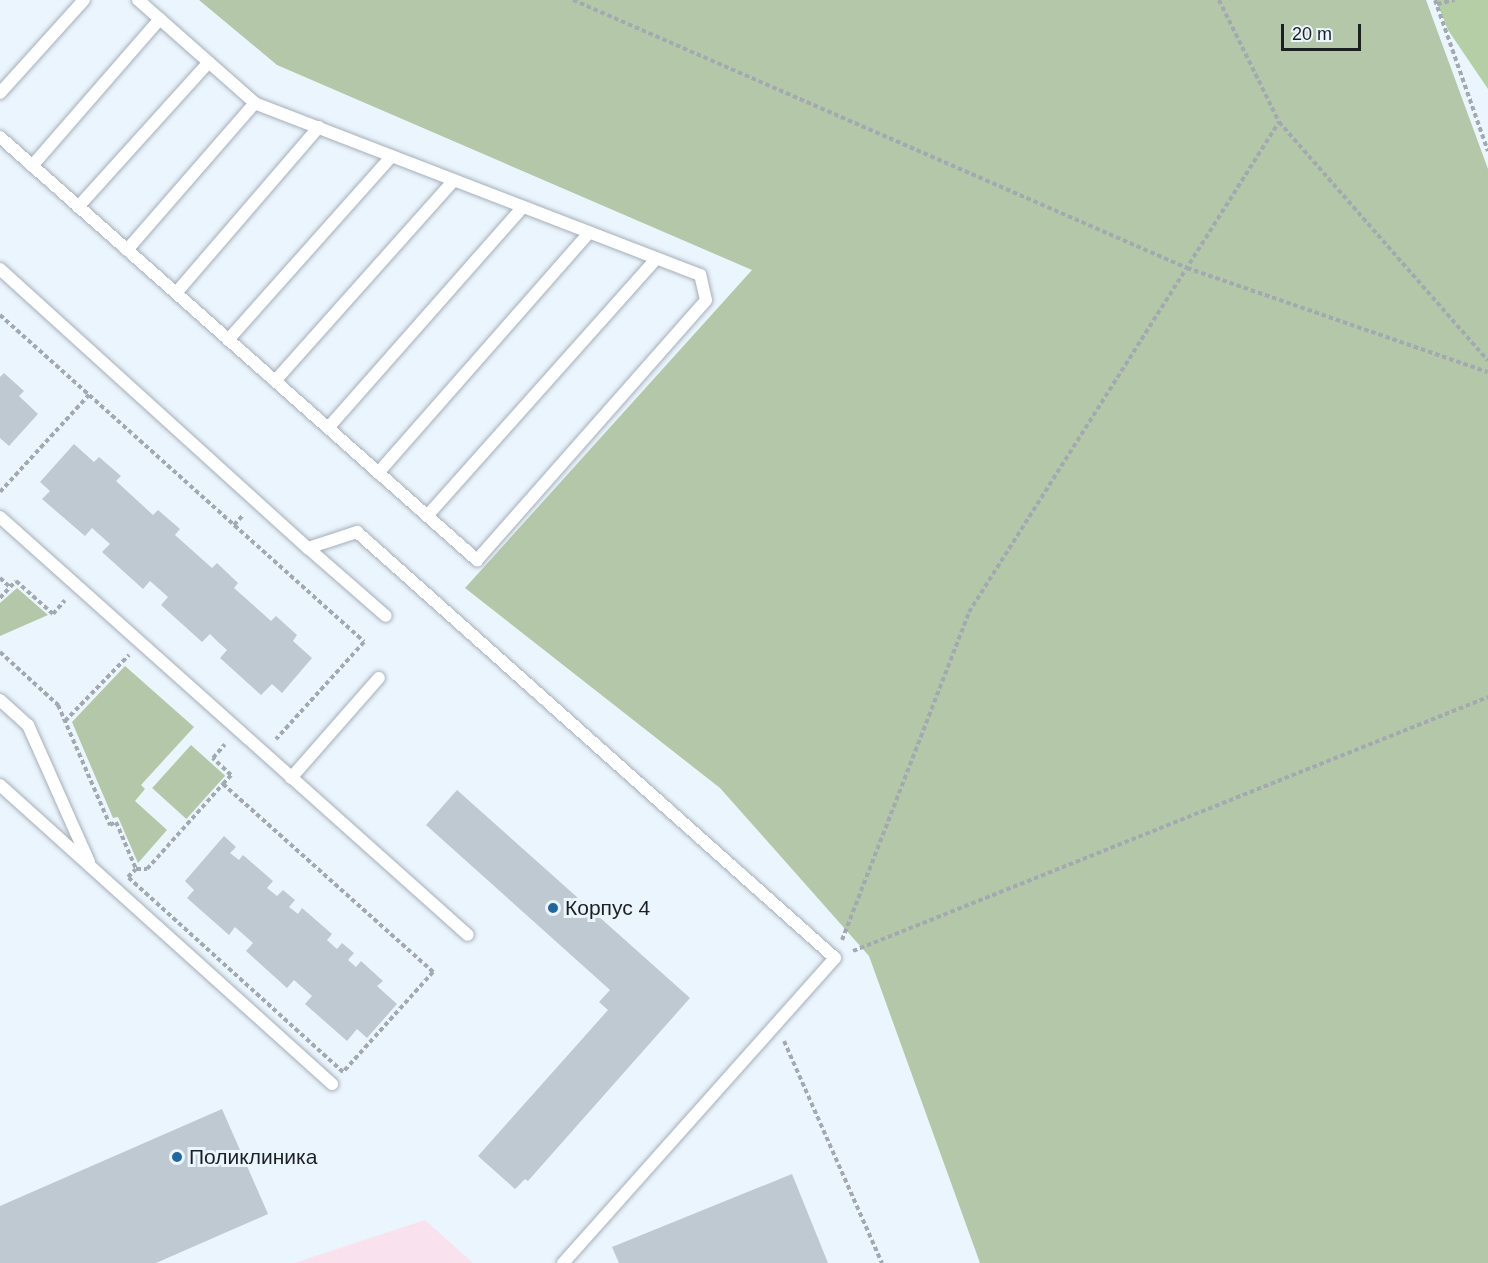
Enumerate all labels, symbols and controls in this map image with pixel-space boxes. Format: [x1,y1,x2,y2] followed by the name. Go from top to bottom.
[1284,12,1364,50] scale bar
[1292,24,1332,44] text: 20 m
[565,895,650,921] place label: Корпус 4
[546,901,560,915] marker: Корпус 4
[189,1144,317,1170] place label: Поликлиника
[170,1150,184,1164] marker: Поликлиника

